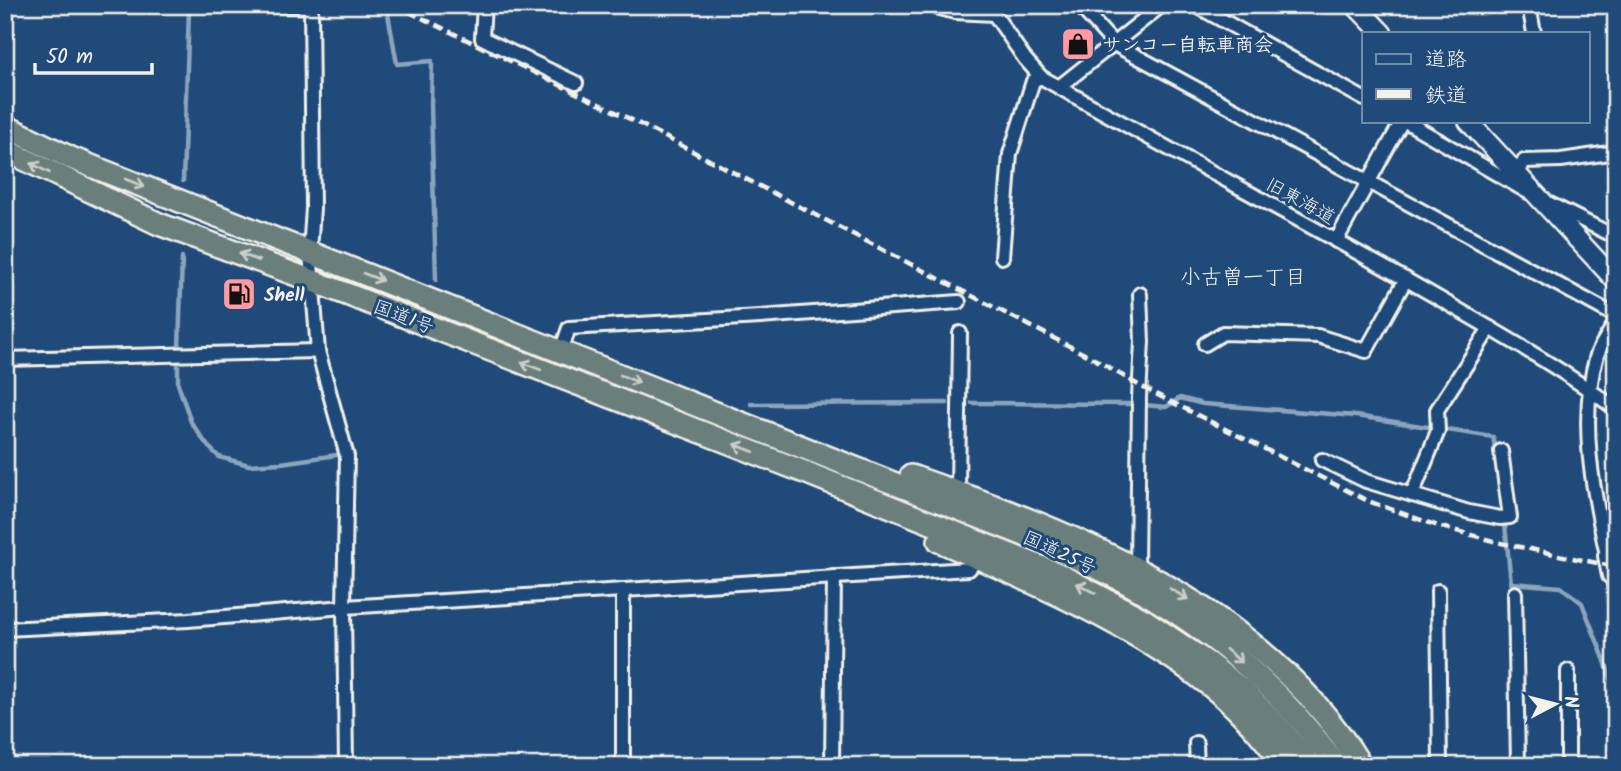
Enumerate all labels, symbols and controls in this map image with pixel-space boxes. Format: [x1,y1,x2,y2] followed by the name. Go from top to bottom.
[1059,25,1097,63] shop icon: サンコー自転車商会
[1102,31,1273,61] place label: サンコー自転車商会
[35,32,152,76] scale bar
[1362,32,1590,122] legend
[46,41,93,74] text: 50 m
[1425,44,1467,77] text: 道路
[1425,80,1467,113] text: 鉄道
[30,160,51,174] one-way arrow
[1260,170,1341,233] street label: 旧東海道
[123,178,145,191] one-way arrow
[239,250,261,263] one-way arrow
[1180,262,1306,295] district label: 小古曽一丁目
[362,272,384,285] one-way arrow
[220,275,258,313] fuel station icon: Shell
[264,281,306,311] place label: Shell
[369,293,438,343] street label: 国道1号
[521,358,543,371] one-way arrow
[619,373,641,386] one-way arrow
[733,441,755,454] one-way arrow
[1017,524,1101,584] street label: 国道25号
[1076,581,1097,595] one-way arrow
[1169,588,1189,602] one-way arrow
[1224,648,1242,663] one-way arrow
[1520,670,1590,740] north arrow
[1554,694,1586,710] text: N

